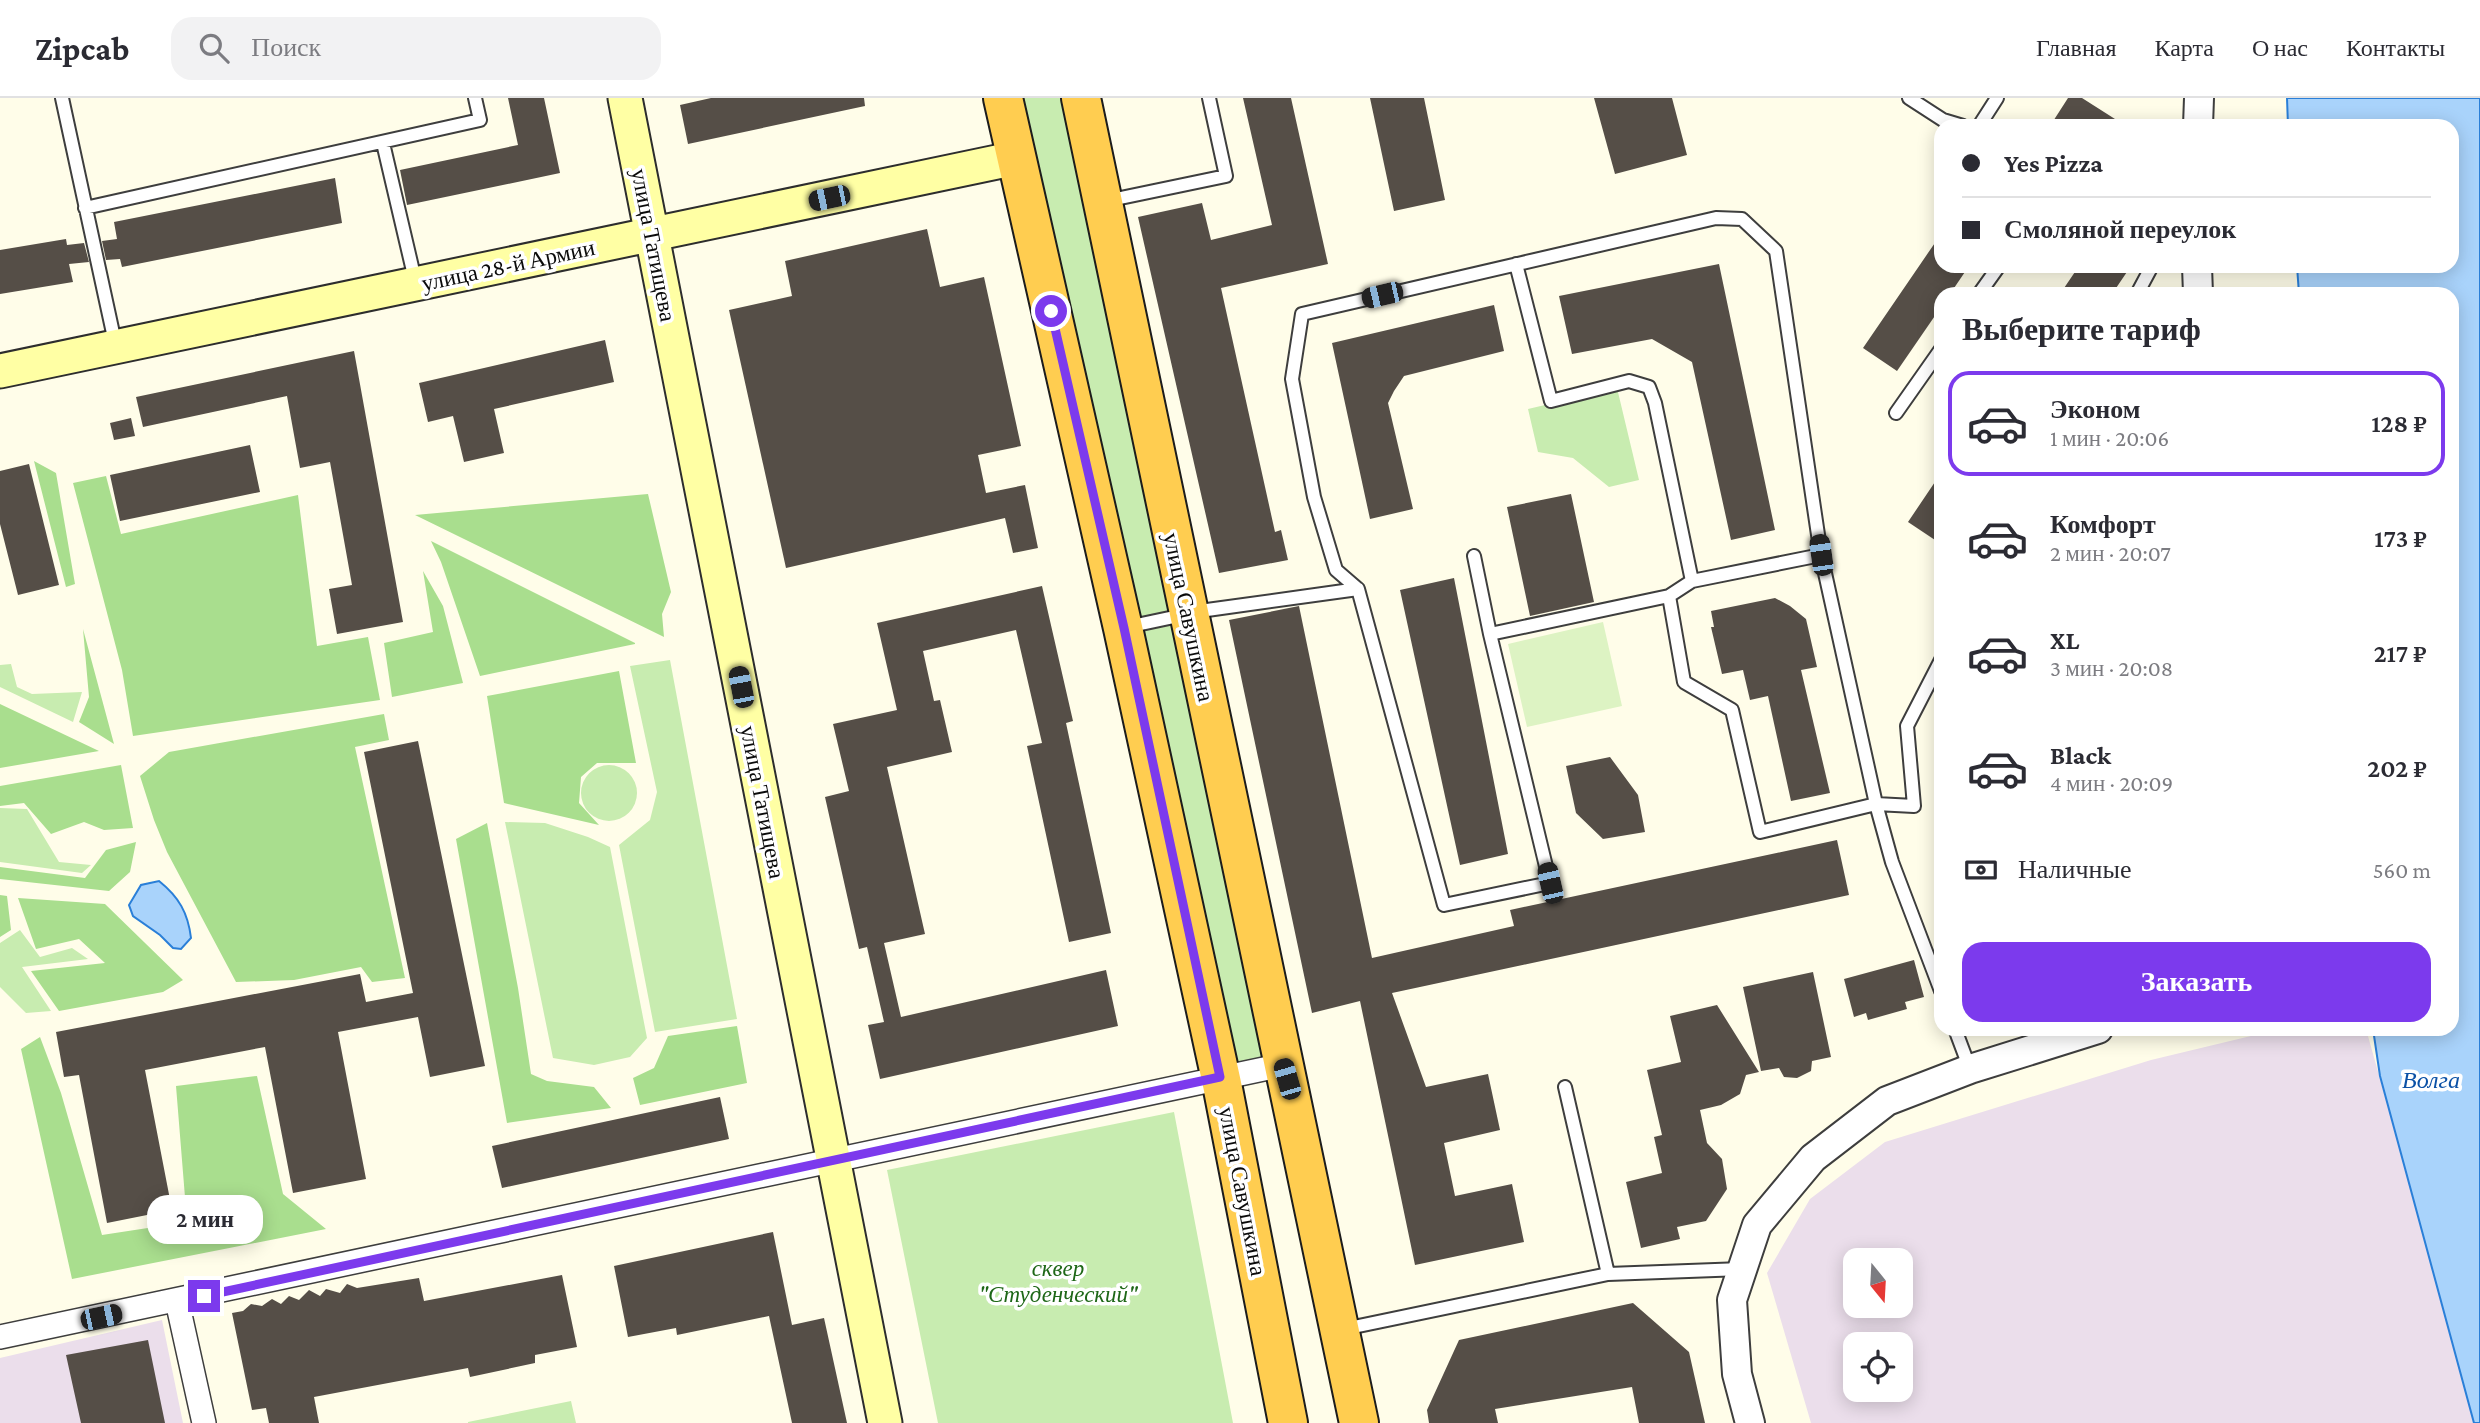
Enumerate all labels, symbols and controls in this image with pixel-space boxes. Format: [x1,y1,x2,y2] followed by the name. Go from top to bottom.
[171,17,661,80] search box
[195,29,233,67] icon: search
[35,30,129,67] text: Zipcab
[251,33,321,62] text: Поиск
[2036,34,2117,61] text: Главная
[2155,34,2214,61] text: Карта
[2252,34,2308,61] text: О нас
[2346,34,2445,61] text: Контакты
[2004,149,2103,178] text: Yes Pizza
[626,166,682,324] street label: улица Татищева
[807,183,852,213] car
[2004,215,2236,244] text: Смоляной переулок
[419,234,597,296] street label: улица 28-й Армии
[1360,280,1405,310] car
[1035,295,1067,327] route start
[1962,311,2201,347] text: Выберите тариф
[1966,392,2029,455] icon: car
[2050,395,2140,424] text: Эконом
[2371,409,2427,438] text: 128 ₽
[2050,425,2169,451] text: 1 мин · 20:06
[1966,507,2029,570] icon: car
[2050,510,2156,539] text: Комфорт
[2374,524,2427,553] text: 173 ₽
[1158,530,1220,704] street label: улица Савушкина
[1808,533,1835,577] car
[2050,540,2171,566] text: 2 мин · 20:07
[1966,622,2029,685] icon: car
[2050,626,2079,655] text: XL
[2374,639,2427,668] text: 217 ₽
[2050,655,2173,681] text: 3 мин · 20:08
[727,664,756,710] car
[735,723,791,881] street label: улица Татищева
[1966,737,2029,800] icon: car
[2050,741,2111,770] text: Black
[2367,754,2427,783] text: 202 ₽
[2050,770,2173,796] text: 4 мин · 20:09
[1962,851,2000,889] icon: cash
[2018,855,2131,884] text: Наличные
[2373,857,2431,883] text: 560 m
[1536,860,1565,906] car
[1962,942,2431,1022] button: Заказать
[1272,1056,1303,1102] car
[2402,1066,2460,1093] water label: Волга
[1214,1104,1272,1278] street label: улица Савушкина
[146,1194,262,1244] callout: 2 мин
[176,1206,234,1232] text: 2 мин
[1843,1248,1913,1318] north arrow
[1843,1248,1913,1402] map controls
[979,1255,1139,1307] park label: сквер "Студенческий"
[188,1280,220,1312] route end
[79,1302,124,1332] car
[1843,1332,1913,1402] button: locate

